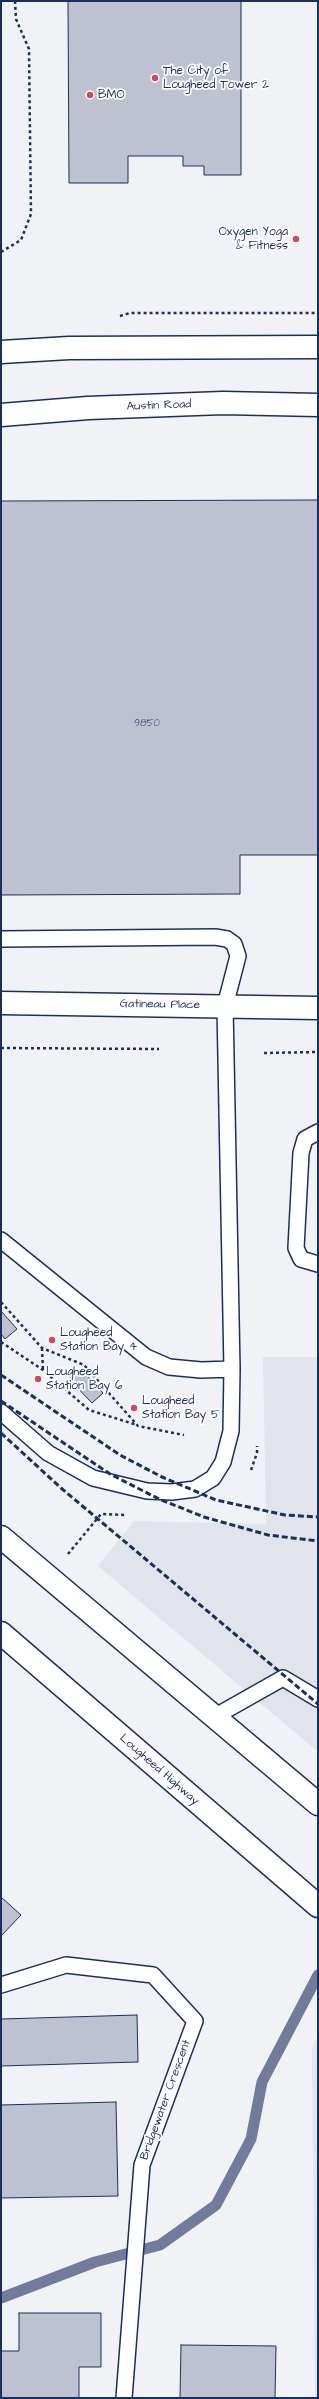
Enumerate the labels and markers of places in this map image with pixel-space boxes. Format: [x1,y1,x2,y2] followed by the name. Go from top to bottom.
[163,64,269,92] place label: The City of Lougheed Tower 2
[150,73,160,83] marker: The City of Lougheed Tower 2
[98,88,124,102] place label: BMO
[85,90,95,100] marker: BMO
[219,225,288,253] place label: Oxygen Yoga & Fitness
[291,234,301,244] marker: Oxygen Yoga & Fitness
[60,1326,137,1354] place label: Lougheed Station Bay 4
[47,1335,57,1345] marker: Lougheed Station Bay 4
[46,1365,122,1393] place label: Lougheed Station Bay 6
[33,1374,43,1384] marker: Lougheed Station Bay 6
[142,1394,219,1422] place label: Lougheed Station Bay 5
[129,1403,139,1413] marker: Lougheed Station Bay 5

